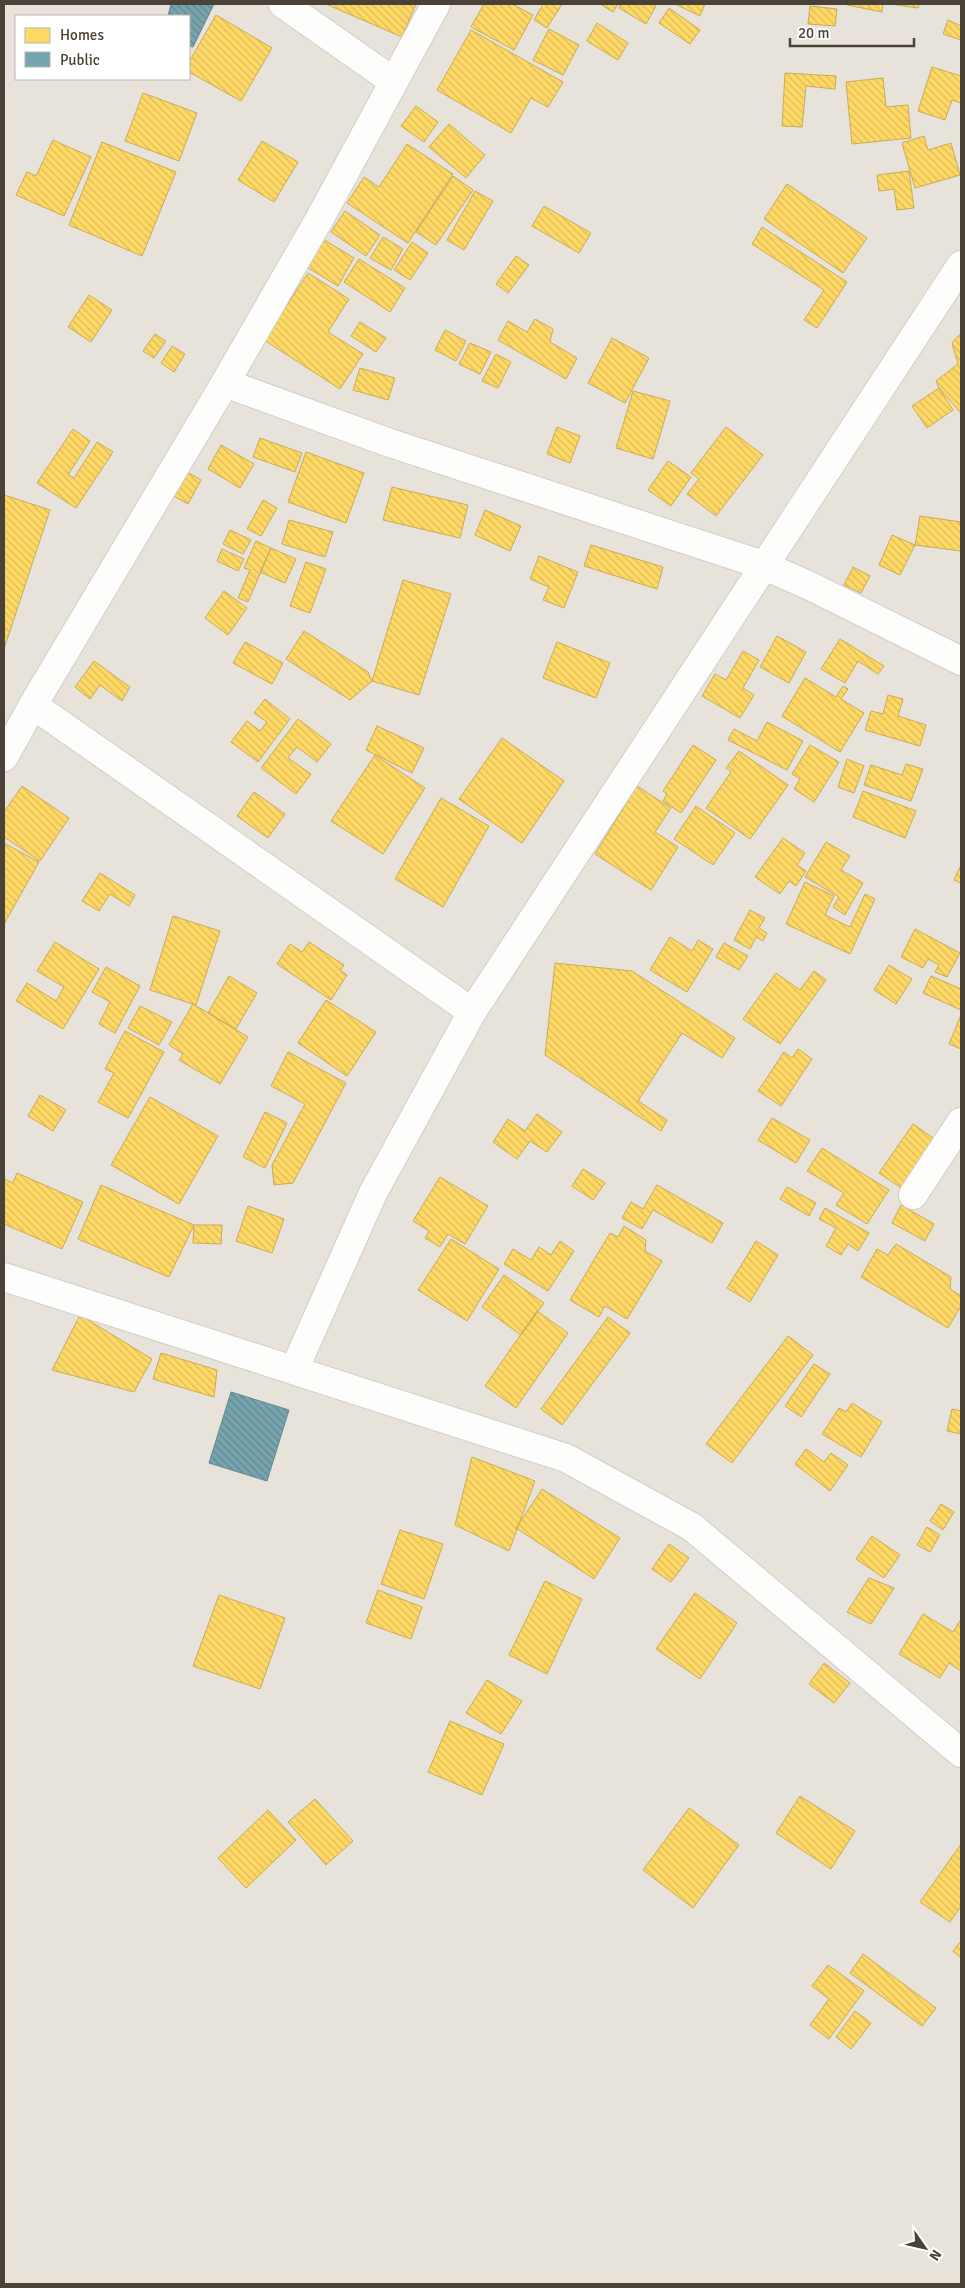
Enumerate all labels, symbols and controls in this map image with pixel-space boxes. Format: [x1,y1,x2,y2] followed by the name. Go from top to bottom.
[15,15,190,80] legend
[790,15,914,47] scale bar
[798,24,829,42] text: 20 m
[60,26,104,44] text: Homes
[60,51,100,69] text: Public
[900,2223,950,2273] north arrow
[926,2246,945,2264] text: N

